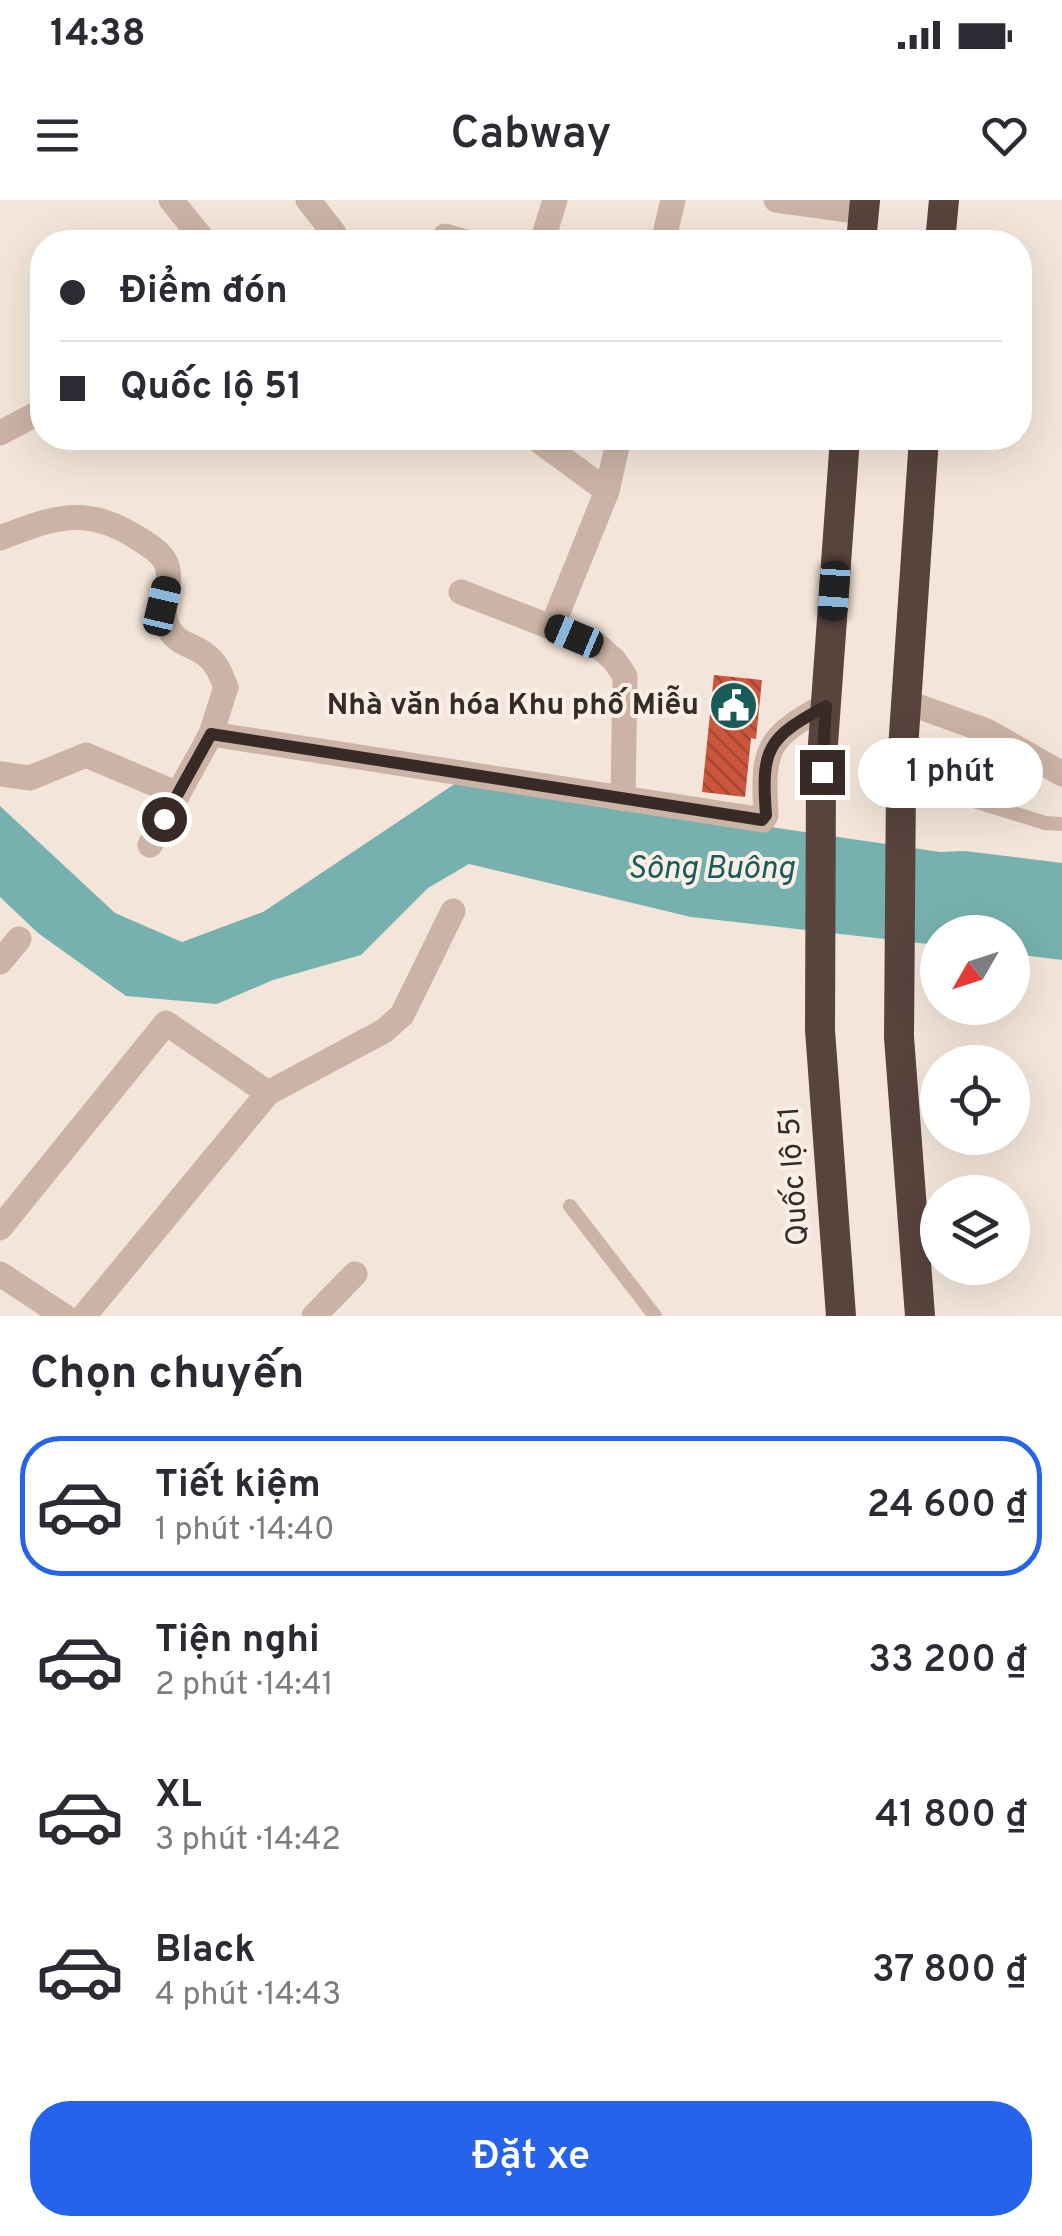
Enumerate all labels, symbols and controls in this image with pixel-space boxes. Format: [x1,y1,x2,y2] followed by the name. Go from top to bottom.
[50,11,146,60] text: 14:38
[451,107,611,164] text: Cabway
[30,108,85,163] icon: menu
[977,108,1032,163] icon: heart
[120,268,288,317] text: Điểm đón
[120,364,302,413] text: Quốc lộ 51
[817,560,851,622] car
[141,573,183,639] car
[541,610,607,662] car
[708,680,760,732] public building icon: Nhà văn hóa Khu phố Miễu
[327,685,699,725] place label: Nhà văn hóa Khu phố Miễu
[857,737,1042,807] callout: 1 phút
[800,750,845,795] route end
[906,753,995,793] text: 1 phút
[142,797,187,842] route start
[627,850,795,890] water label: Sông Buông
[920,915,1030,1025] north arrow
[920,915,1030,1285] map controls
[920,1045,1030,1155] button: locate
[771,1105,818,1247] street label: Quốc lộ 51
[920,1175,1030,1285] button: layers
[30,1347,304,1404] text: Chọn chuyến
[35,1461,125,1551] icon: car
[155,1462,321,1511] text: Tiết kiệm
[867,1482,1027,1531] text: 24 600 ₫
[155,1511,335,1551] text: 1 phút · 14:40
[35,1616,125,1706] icon: car
[155,1617,320,1666] text: Tiện nghi
[868,1637,1027,1686] text: 33 200 ₫
[155,1666,334,1706] text: 2 phút · 14:41
[35,1771,125,1861] icon: car
[155,1772,202,1821] text: XL
[875,1792,1027,1841] text: 41 800 ₫
[155,1821,341,1861] text: 3 phút · 14:42
[35,1926,125,2016] icon: car
[155,1927,255,1976] text: Black
[872,1947,1027,1996] text: 37 800 ₫
[155,1976,341,2016] text: 4 phút · 14:43
[30,2101,1032,2216] button: Đặt xe

